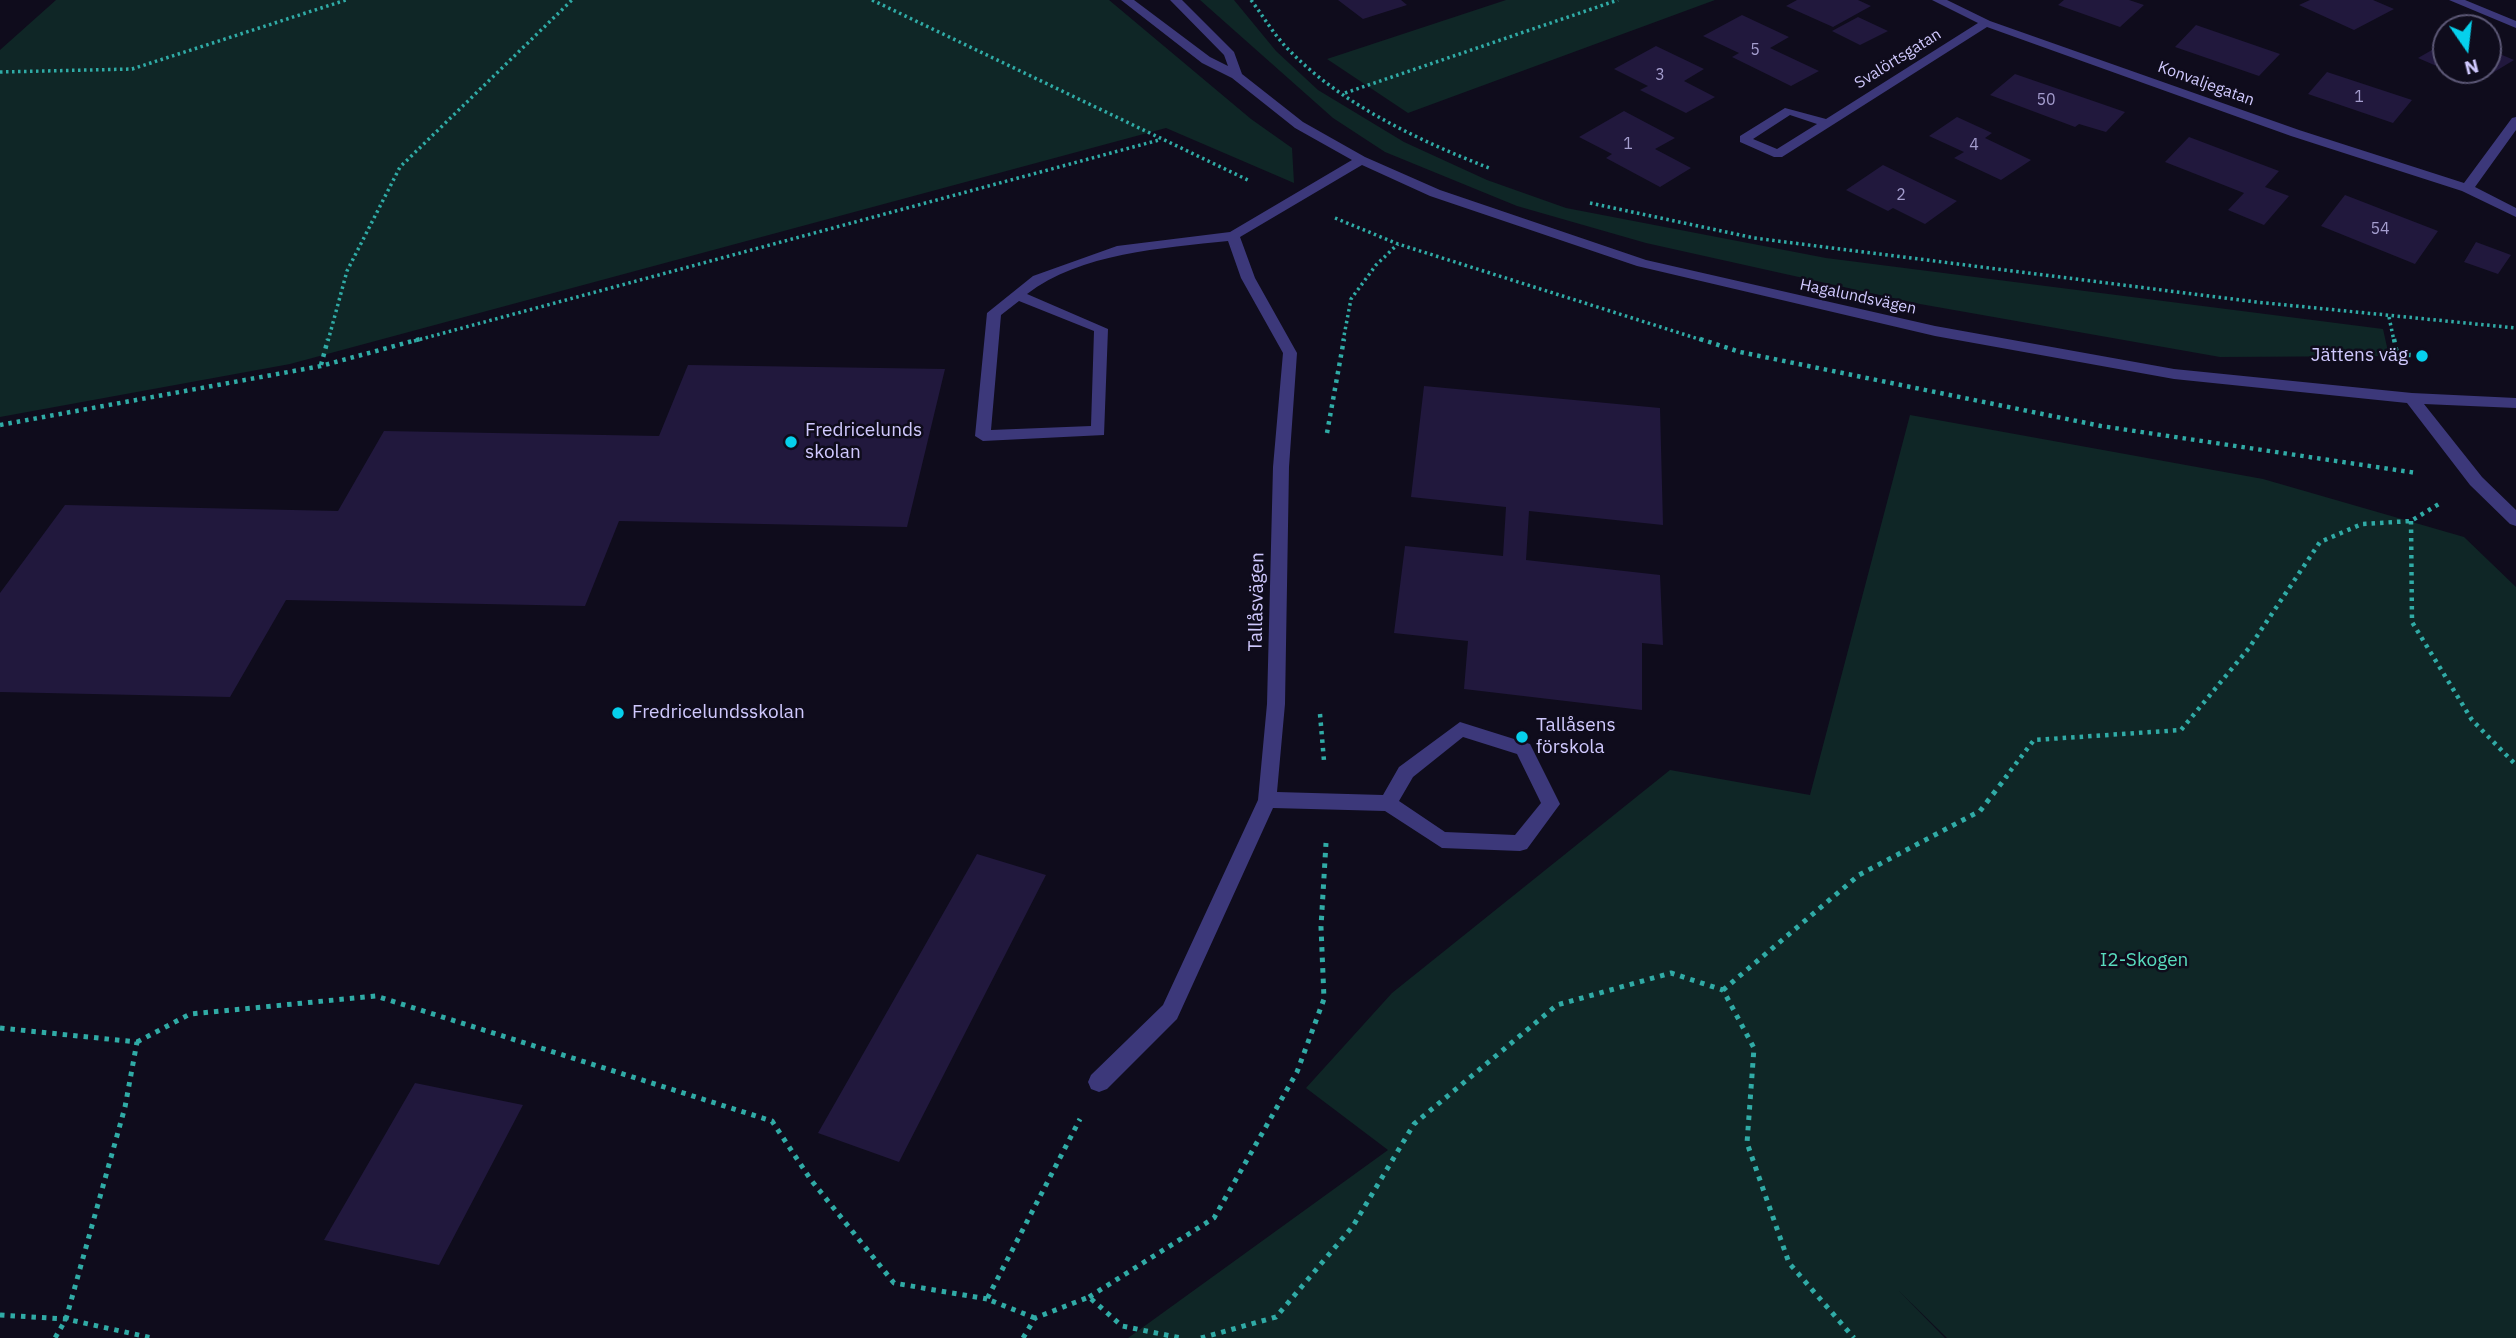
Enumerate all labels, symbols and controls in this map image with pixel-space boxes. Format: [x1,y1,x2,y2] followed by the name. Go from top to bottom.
[2432,14,2502,84] north arrow
[1851,25,1945,93] street label: Svalörtsgatan
[1750,40,1760,60] house number: 5
[2462,54,2481,81] text: N
[2155,58,2257,110] street label: Konvaljegatan
[1655,65,1665,85] house number: 3
[2354,87,2364,107] house number: 1
[2036,90,2056,110] house number: 50
[1623,134,1633,154] house number: 1
[1969,135,1979,155] house number: 4
[1896,185,1906,205] house number: 2
[2370,219,2390,239] house number: 54
[1798,275,1918,319] street label: Hagalundsvägen
[2311,345,2408,367] place label: Jättens väg
[2414,348,2430,364] marker: Jättens väg
[805,420,922,464] place label: Fredricelunds skolan
[783,434,799,450] marker: Fredricelunds skolan
[1245,552,1269,652] street label: Tallåsvägen
[632,702,805,724] place label: Fredricelundsskolan
[610,705,626,721] marker: Fredricelundsskolan
[1536,715,1616,759] place label: Tallåsens förskola
[1514,729,1530,745] marker: Tallåsens förskola
[2100,950,2188,972] park label: I2-Skogen

